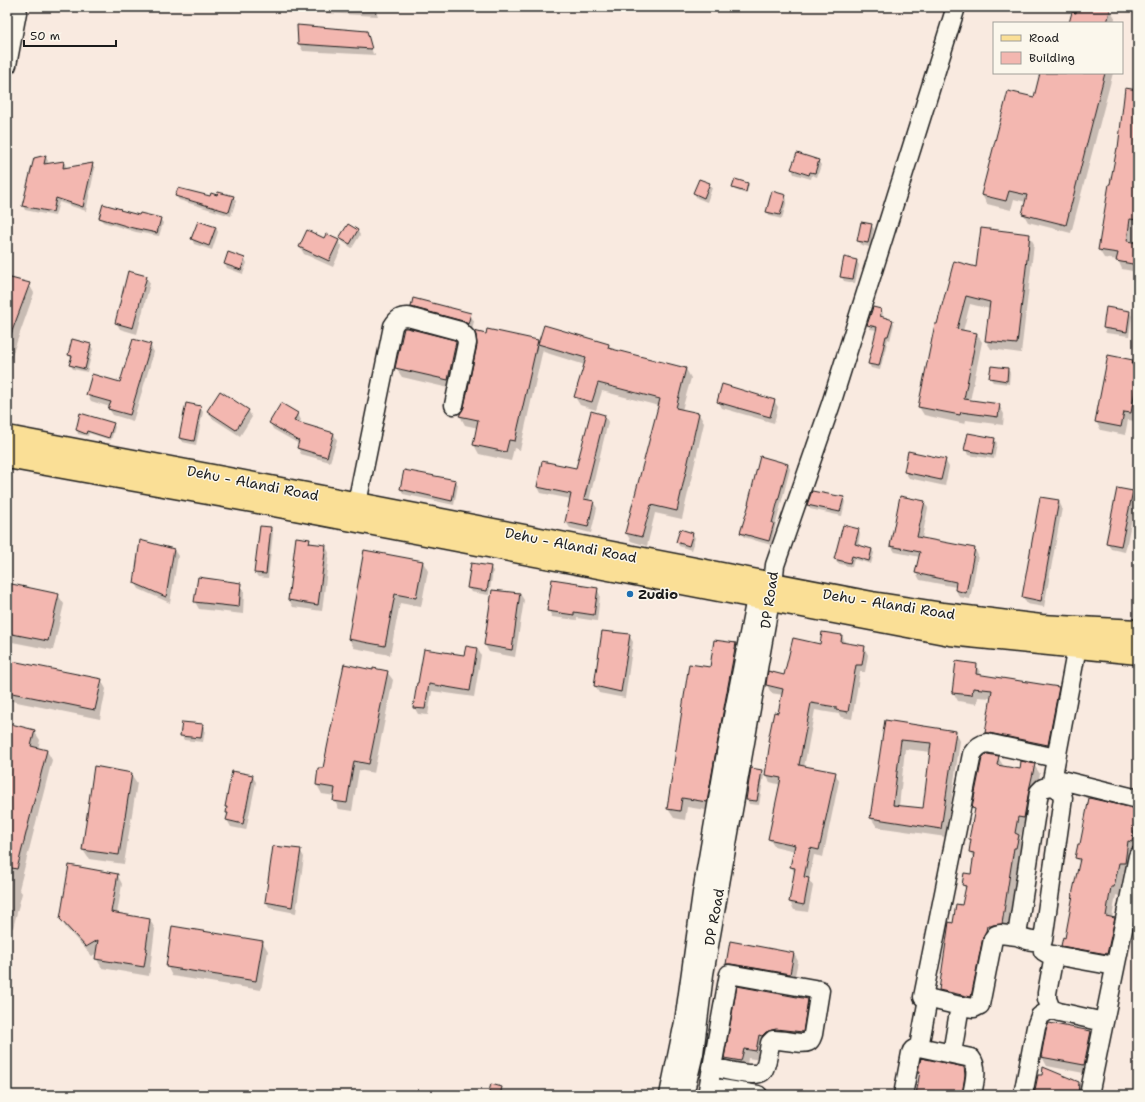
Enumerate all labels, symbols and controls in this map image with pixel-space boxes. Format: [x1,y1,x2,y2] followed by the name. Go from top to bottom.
[24,22,116,48] scale bar
[993,22,1123,74] legend
[30,28,60,44] text: 50 m
[1029,30,1060,46] text: Road
[1029,50,1075,66] text: Building
[186,461,321,505] street label: Dehu - Alandi Road
[504,523,639,567] street label: Dehu - Alandi Road
[756,570,782,630] street label: DP Road
[638,585,678,603] place label: Zudio
[821,585,957,623] street label: Dehu - Alandi Road
[625,589,635,599] marker: Zudio
[700,887,728,947] street label: DP Road

